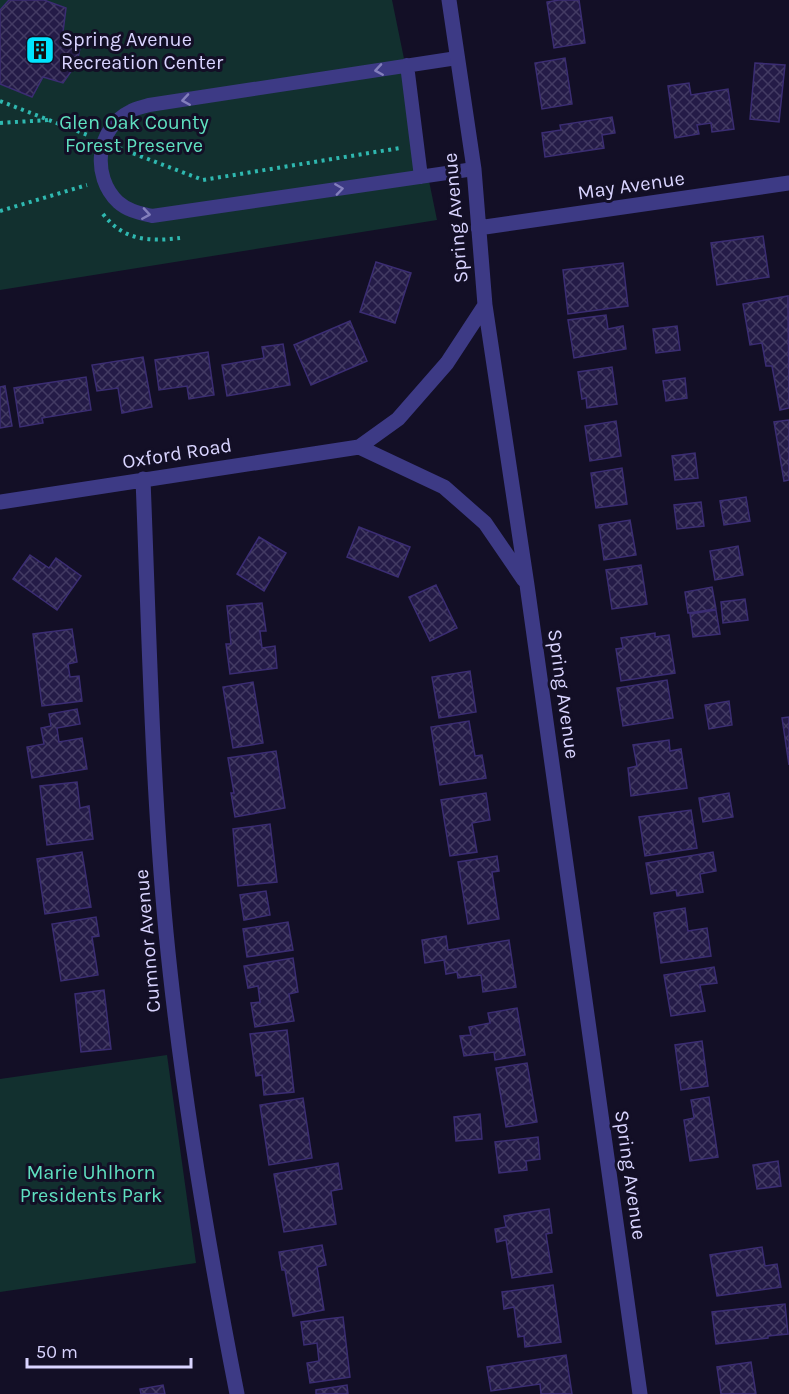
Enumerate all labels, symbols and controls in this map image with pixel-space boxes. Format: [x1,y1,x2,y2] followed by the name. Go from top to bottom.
[61,28,224,74] place label: Spring Avenue Recreation Center
[24,34,56,66] building icon: Spring Avenue Recreation Center
[374,63,383,75] one-way arrow
[181,93,190,105] one-way arrow
[59,111,209,157] park label: Glen Oak County Forest Preserve
[438,152,473,284] street label: Spring Avenue
[576,167,686,204] street label: May Avenue
[334,184,343,196] one-way arrow
[141,207,150,219] one-way arrow
[121,433,234,474] street label: Oxford Road
[543,628,584,760] street label: Spring Avenue
[130,868,165,1014] street label: Cumnor Avenue
[610,1109,651,1241] street label: Spring Avenue
[20,1161,162,1207] park label: Marie Uhlhorn Presidents Park
[27,1331,190,1369] scale bar
[36,1341,78,1363] text: 50 m

